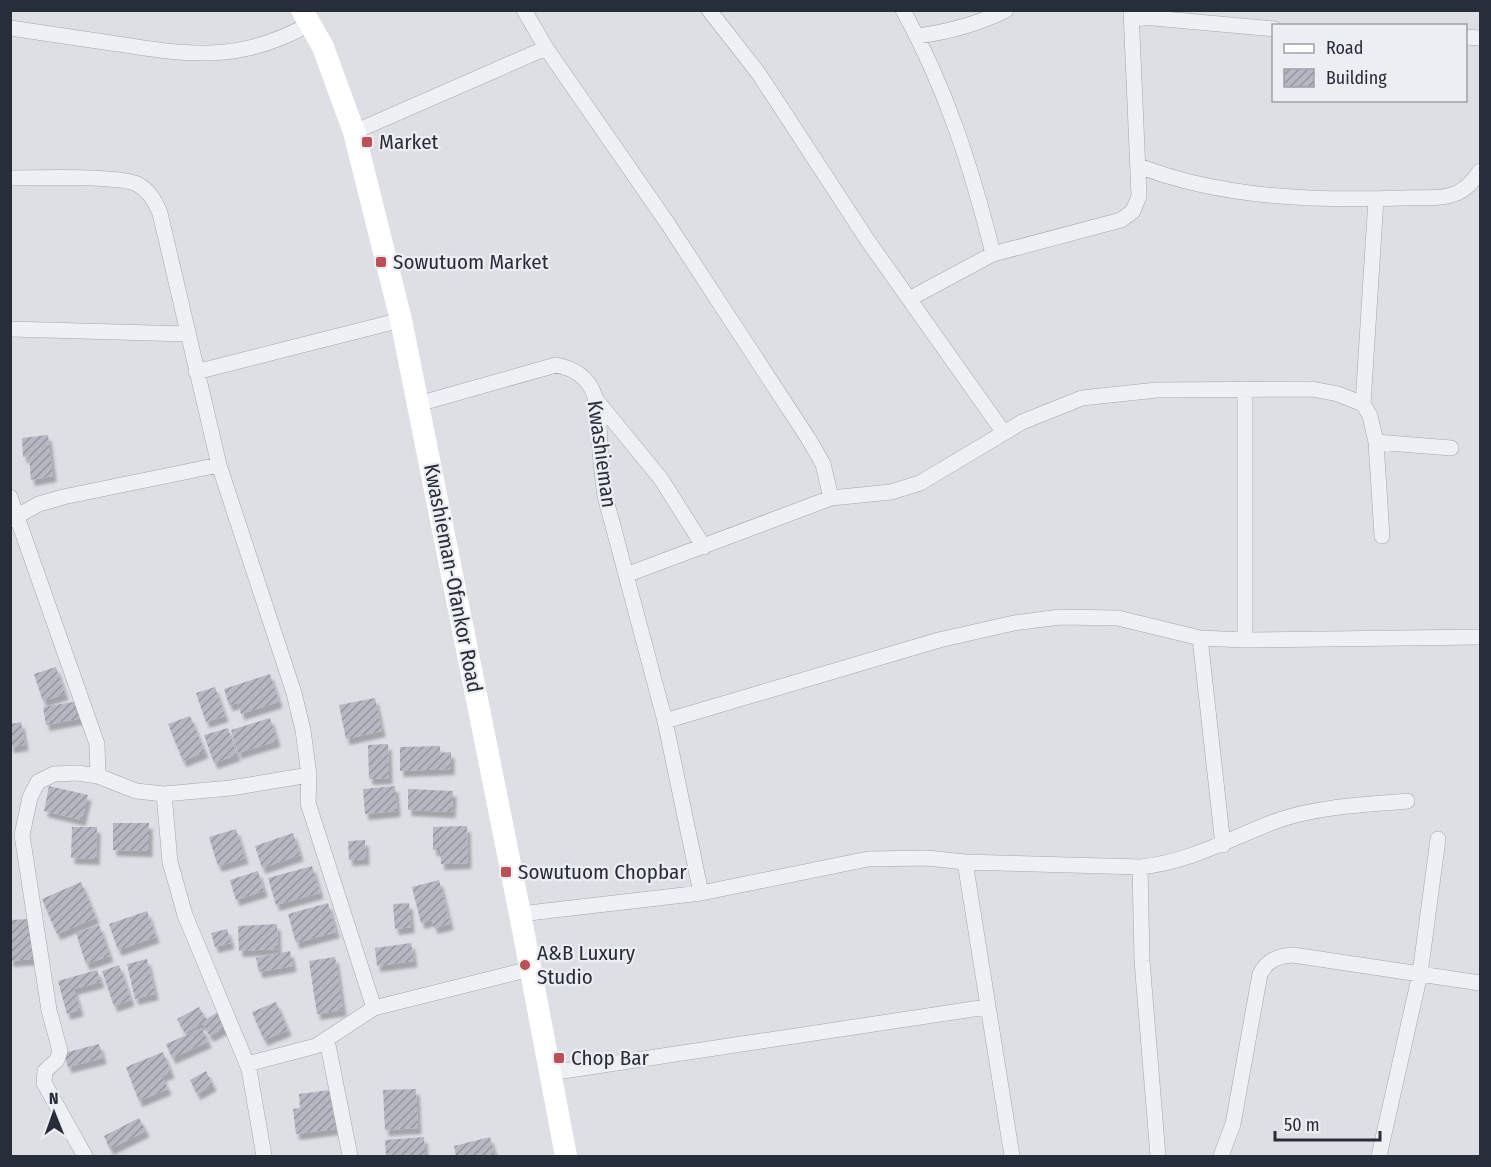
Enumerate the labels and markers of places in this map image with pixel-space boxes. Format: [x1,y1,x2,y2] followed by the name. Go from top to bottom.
[379,129,439,155] place label: Market
[360,135,374,149] marker: Market
[393,249,549,275] place label: Sowutuom Market
[374,255,388,269] marker: Sowutuom Market
[518,859,687,885] place label: Sowutuom Chopbar
[499,865,513,879] marker: Sowutuom Chopbar
[537,940,636,990] place label: A&B Luxury Studio
[518,958,532,972] marker: A&B Luxury Studio
[571,1045,649,1071] place label: Chop Bar
[552,1051,566,1065] marker: Chop Bar

